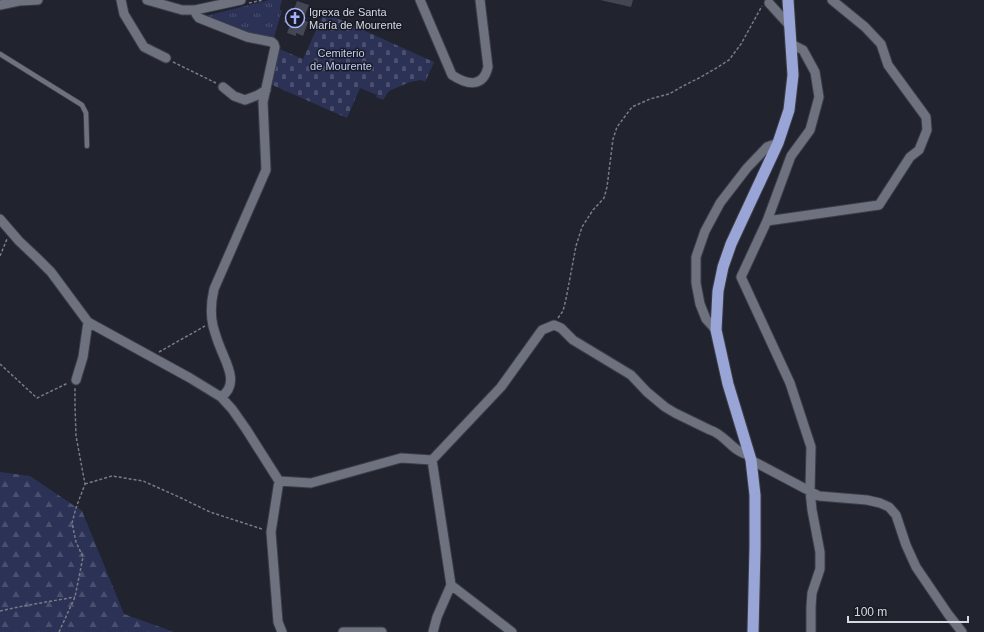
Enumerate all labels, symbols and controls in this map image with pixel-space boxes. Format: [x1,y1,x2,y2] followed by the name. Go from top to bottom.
[309,6,402,31] place label: Igrexa de Santa María de Mourente
[284,7,306,29] church icon: Igrexa de Santa María de Mourente
[310,47,372,72] park label: Cemiterio de Mourente
[848,598,968,624] scale bar
[854,605,887,619] text: 100 m

